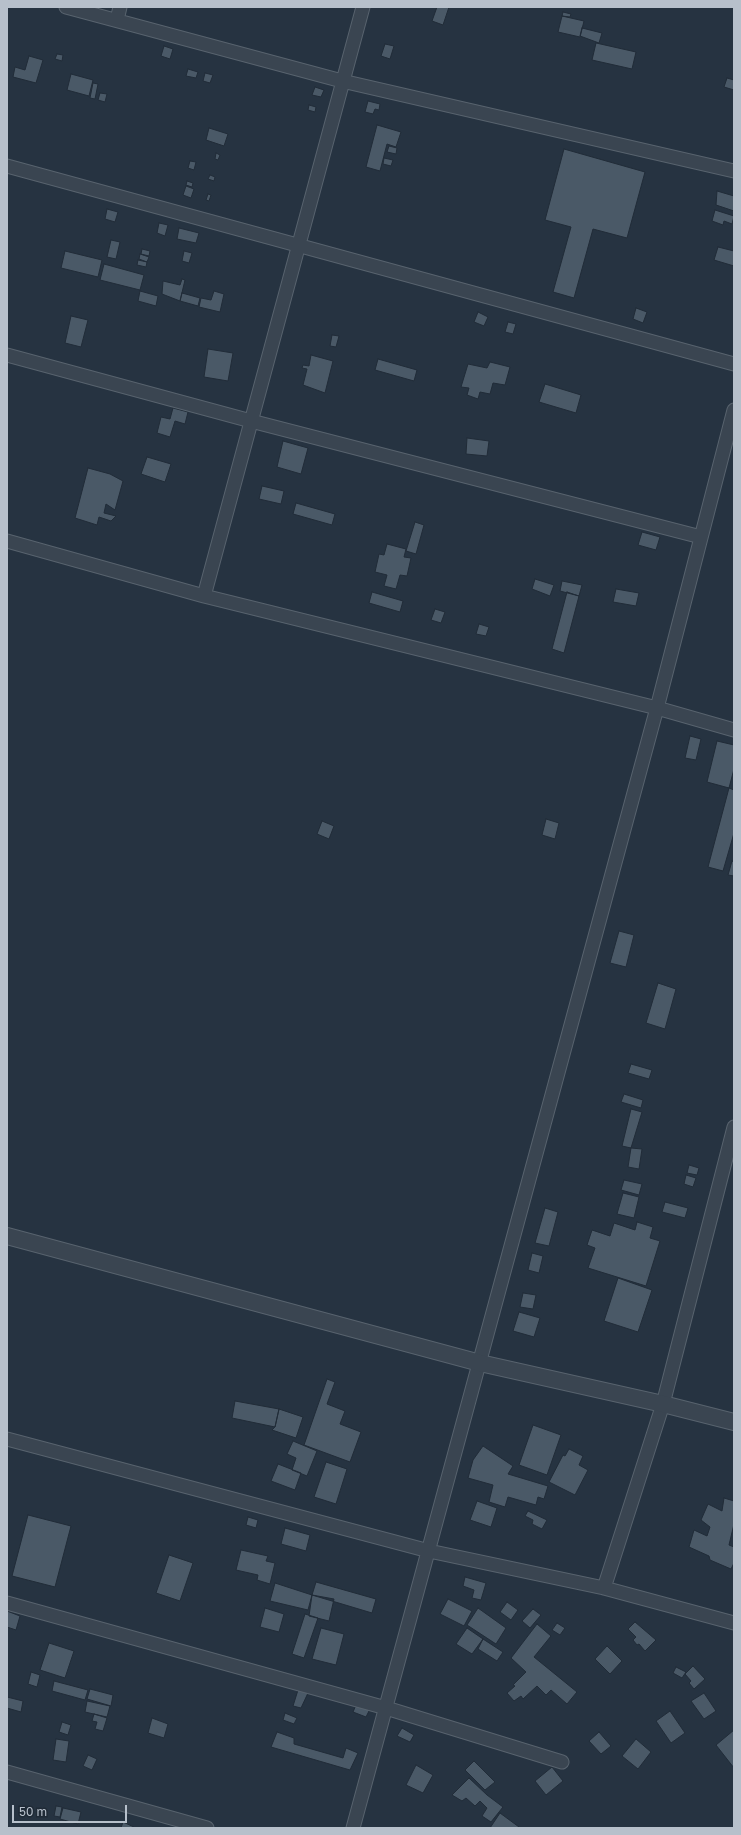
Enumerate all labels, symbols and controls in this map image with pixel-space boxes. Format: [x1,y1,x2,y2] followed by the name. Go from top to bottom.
[14,1797,129,1823] scale bar
[19,1804,47,1819] text: 50 m

